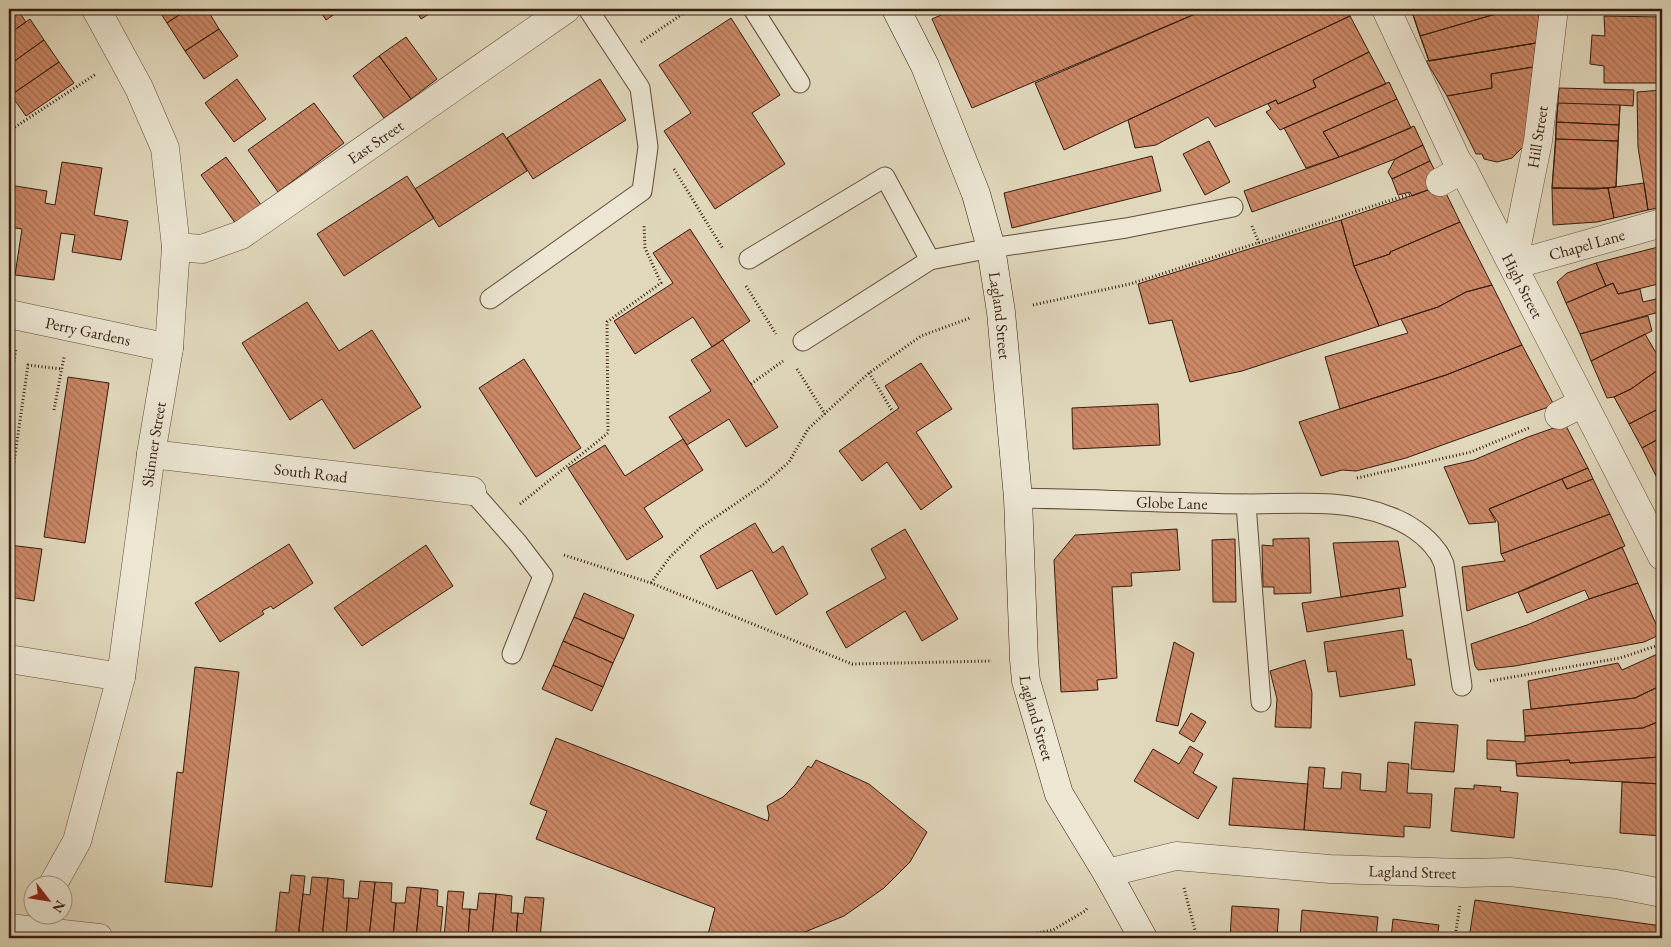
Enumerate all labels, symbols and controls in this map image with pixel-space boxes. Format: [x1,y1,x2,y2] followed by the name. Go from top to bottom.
[1522,104,1553,170] street label: Hill Street
[343,115,408,169] street label: East Street
[1546,224,1627,265] street label: Chapel Lane
[1497,250,1548,322] street label: High Street
[984,270,1015,360] street label: Lagland Street
[44,312,133,351] street label: Perry Gardens
[137,400,171,488] street label: Skinner Street
[273,458,350,488] street label: South Road
[1136,491,1208,514] street label: Globe Lane
[1015,675,1059,763] street label: Lagland Street
[1368,860,1457,884] street label: Lagland Street
[22,874,72,924] north arrow
[48,897,70,917] text: N

